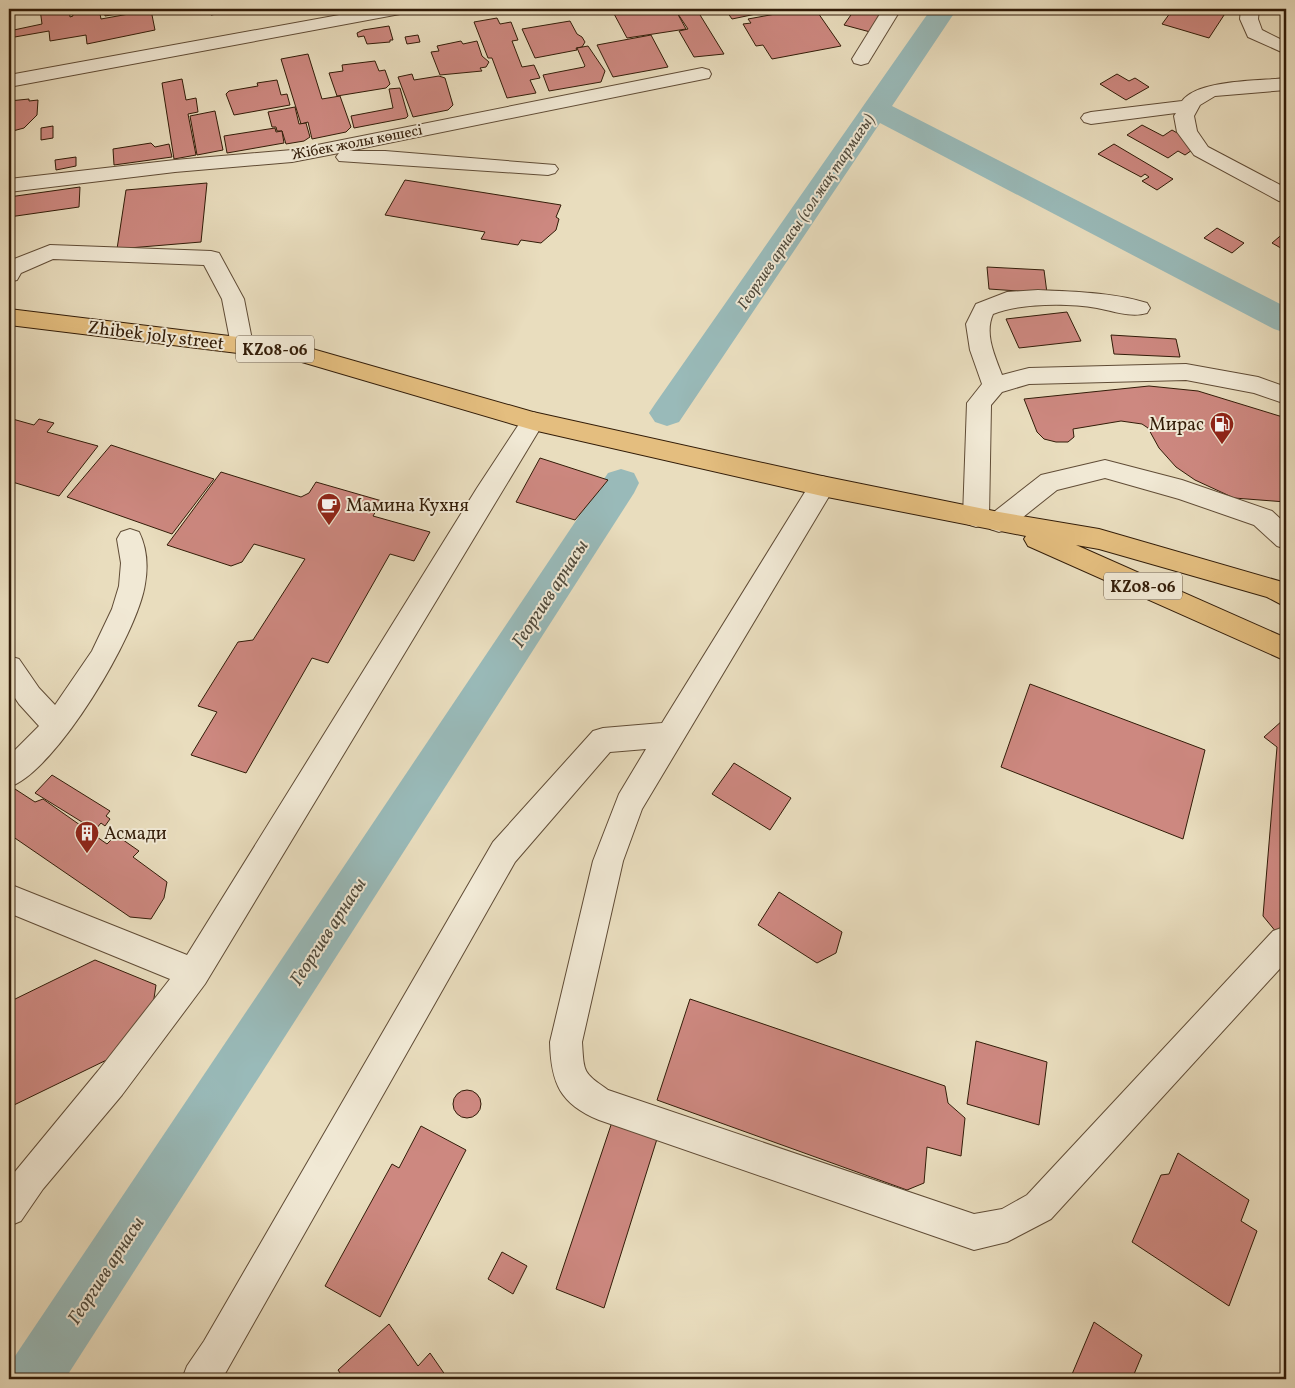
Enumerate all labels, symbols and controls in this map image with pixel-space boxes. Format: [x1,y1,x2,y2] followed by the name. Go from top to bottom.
[733,110,881,314] water label: Георгиев арнасы (сол жақ тармағы)
[290,120,425,166] street label: Жібек жолы көшесі
[86,316,225,357] street label: Zhibek joly street
[236,336,314,362] road number: KZ08-06
[1209,411,1235,445] fuel station icon: Мирас
[1149,413,1204,438] place label: Мирас
[316,492,342,526] cafe icon: Мамина Кухня
[346,494,469,519] place label: Мамина Кухня
[506,535,595,653] water label: Георгиев арнасы
[1104,572,1182,600] road number: KZ08-06
[74,820,100,854] building icon: Асмади
[104,822,167,847] place label: Асмади
[284,873,373,991] water label: Георгиев арнасы
[62,1212,151,1330] water label: Георгиев арнасы

